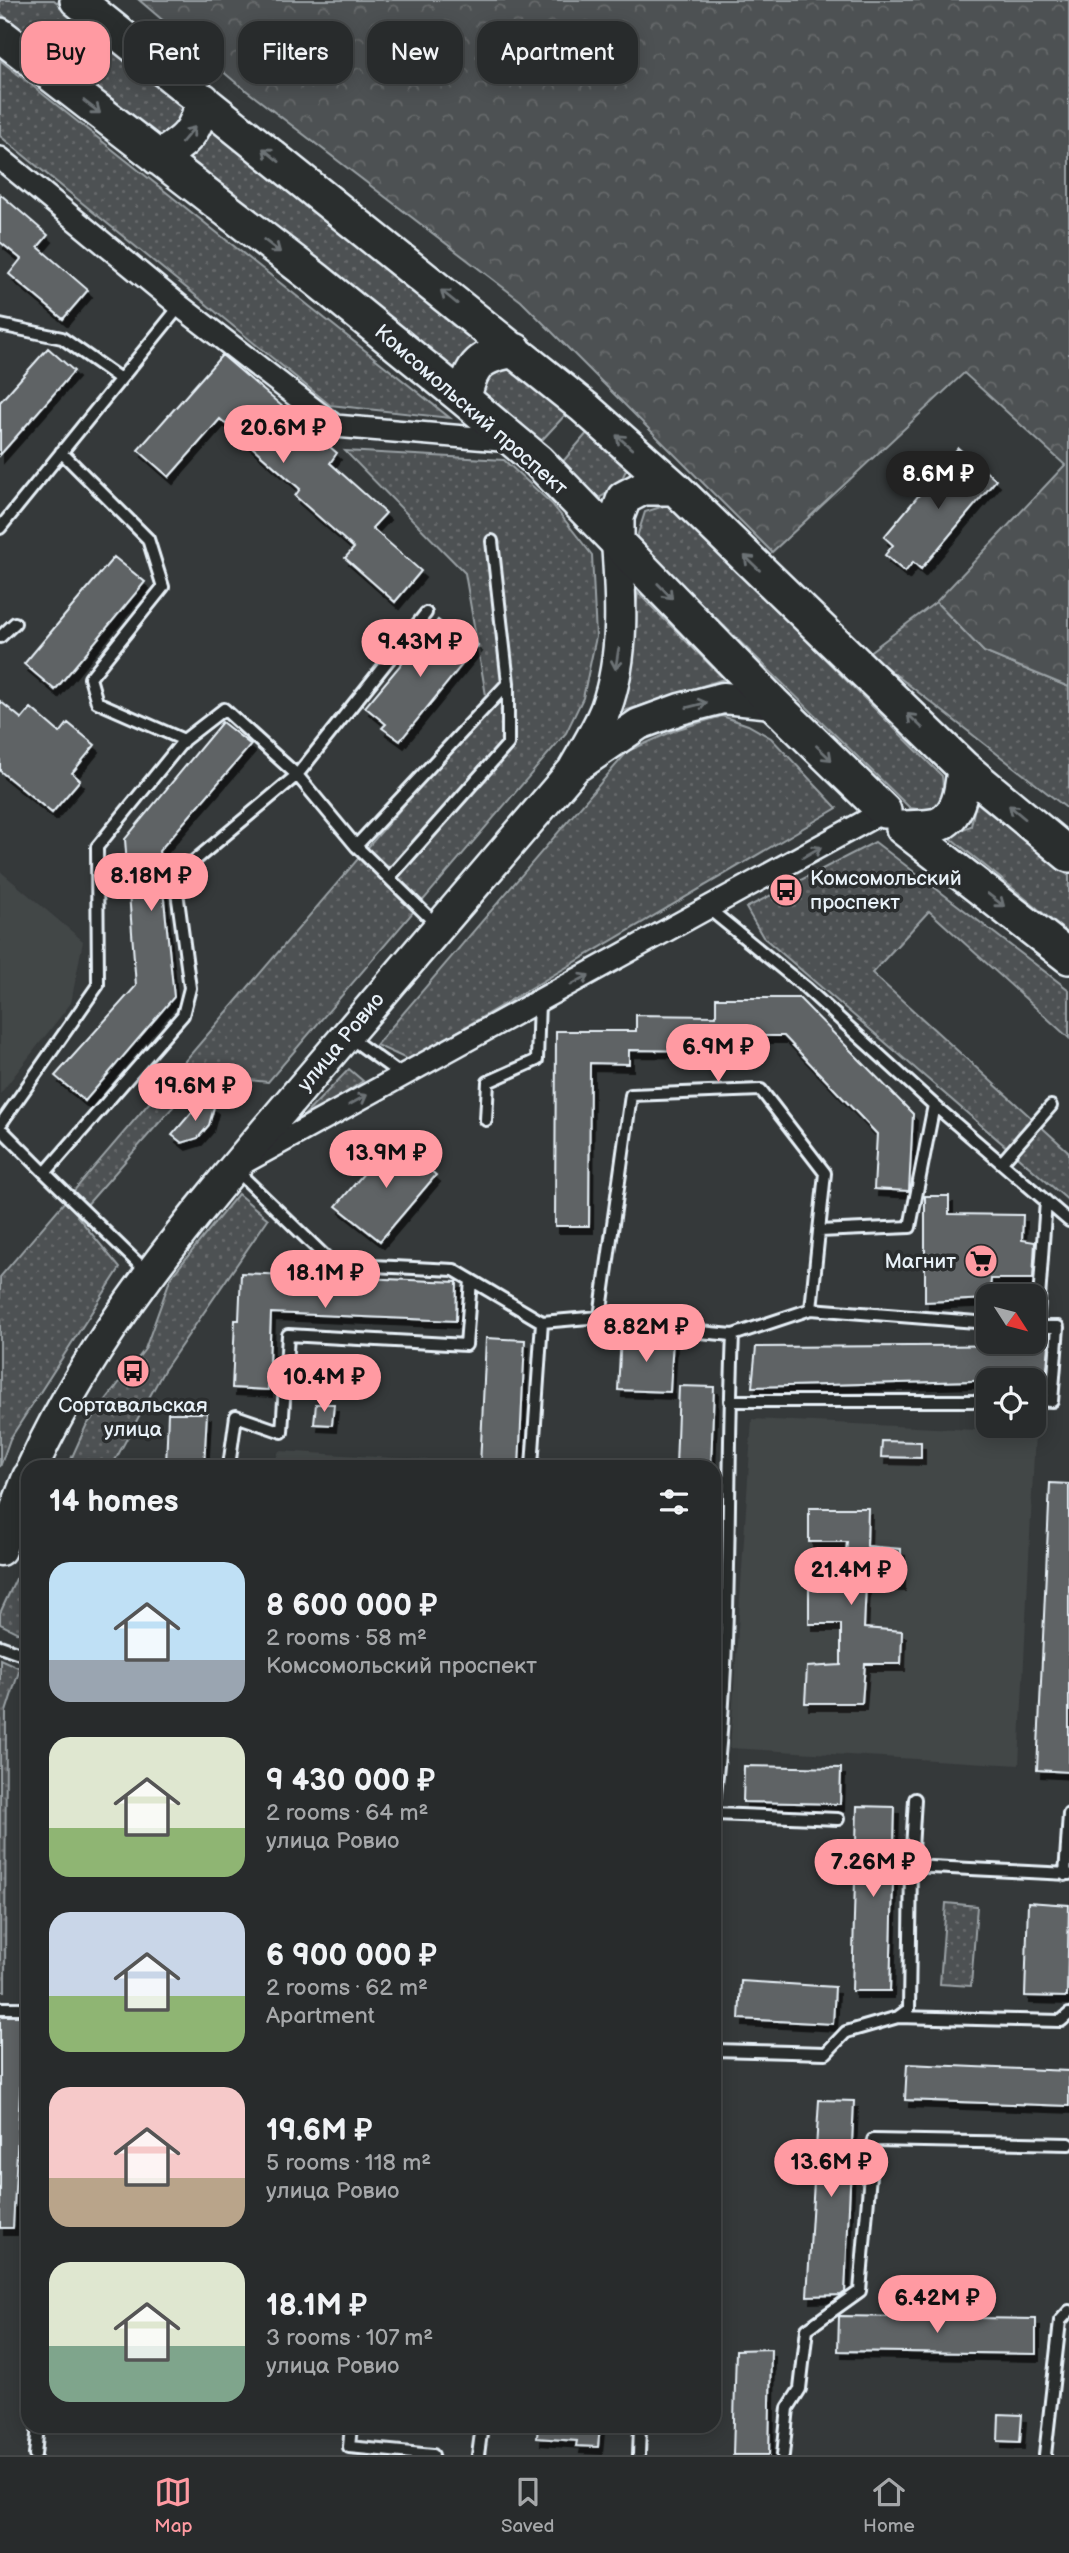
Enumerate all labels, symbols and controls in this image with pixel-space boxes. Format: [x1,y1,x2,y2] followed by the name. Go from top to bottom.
[21,21,110,84] chip: Buy
[124,21,224,84] chip: Rent
[238,21,353,84] chip: Filters
[367,21,463,84] chip: New
[477,21,638,84] chip: Apartment
[83,99,101,114] one-way arrow
[179,126,195,144] one-way arrow
[263,147,281,163] one-way arrow
[263,239,281,254] one-way arrow
[440,289,458,305] one-way arrow
[369,319,573,501] street label: Комсомольский проспект
[218,406,348,465] pin: 20.6M ₽
[240,414,326,442] text: 20.6M ₽
[616,434,633,451] one-way arrow
[881,452,995,511] pin: 8.6M ₽
[902,460,974,488] text: 8.6M ₽
[743,554,760,571] one-way arrow
[656,582,673,599] one-way arrow
[355,620,485,679] pin: 9.43M ₽
[378,628,462,656] text: 9.43M ₽
[610,647,623,670] one-way arrow
[685,698,708,711] one-way arrow
[907,712,924,729] one-way arrow
[816,745,833,762] one-way arrow
[1008,804,1026,819] one-way arrow
[801,845,821,859] one-way arrow
[86,853,216,913] pin: 8.18M ₽
[110,862,192,890] text: 8.18M ₽
[810,866,962,915] place label: Комсомольский проспект
[767,871,805,909] bus stop icon: Комсомольский проспект
[986,893,1005,908] one-way arrow
[569,972,589,986] one-way arrow
[292,987,390,1097] street label: улица Ровио
[661,1024,775,1084] pin: 6.9M ₽
[682,1033,754,1061] text: 6.9M ₽
[130,1064,260,1123] pin: 19.6M ₽
[154,1072,236,1100] text: 19.6M ₽
[348,1093,368,1107] one-way arrow
[321,1130,451,1190] pin: 13.9M ₽
[345,1139,427,1167] text: 13.9M ₽
[962,1242,1000,1280] supermarket icon: Магнит
[884,1249,956,1274] place label: Магнит
[260,1250,390,1310] pin: 18.1M ₽
[286,1259,364,1287] text: 18.1M ₽
[976,1284,1046,1354] north arrow
[976,1284,1046,1438] map controls
[581,1304,711,1364] pin: 8.82M ₽
[603,1313,689,1341] text: 8.82M ₽
[114,1352,152,1390] bus stop icon: Сортавальская улица
[259,1354,389,1414] pin: 10.4M ₽
[283,1363,365,1391] text: 10.4M ₽
[976,1368,1046,1438] button: locate
[58,1393,208,1442] place label: Сортавальская улица
[655,1483,693,1521] icon: filters
[49,1484,178,1520] text: 14 homes
[786,1548,916,1607] pin: 21.4M ₽
[810,1556,892,1584] text: 21.4M ₽
[266,1588,437,1624] text: 8 600 000 ₽
[105,1590,189,1674] icon: home
[266,1624,427,1652] text: 2 rooms · 58 m²
[266,1652,537,1680] text: Комсомольский проспект
[266,1763,435,1799] text: 9 430 000 ₽
[105,1765,189,1849] icon: home
[266,1799,428,1827] text: 2 rooms · 64 m²
[266,1827,399,1855] text: улица Ровио
[808,1840,938,1899] pin: 7.26M ₽
[831,1848,915,1876] text: 7.26M ₽
[266,1938,437,1974] text: 6 900 000 ₽
[105,1940,189,2024] icon: home
[266,1974,428,2002] text: 2 rooms · 62 m²
[266,2002,375,2030] text: Apartment
[266,2113,372,2149] text: 19.6M ₽
[105,2115,189,2199] icon: home
[766,2140,896,2199] pin: 13.6M ₽
[790,2148,872,2176] text: 13.6M ₽
[266,2149,431,2177] text: 5 rooms · 118 m²
[266,2177,399,2205] text: улица Ровио
[872,2276,1002,2335] pin: 6.42M ₽
[894,2284,980,2312] text: 6.42M ₽
[266,2288,367,2324] text: 18.1M ₽
[105,2290,189,2374] icon: home
[266,2324,433,2352] text: 3 rooms · 107 m²
[266,2352,399,2380] text: улица Ровио
[154,2473,192,2538] tab: Map
[501,2473,554,2538] tab: Saved
[863,2473,915,2538] tab: Home

